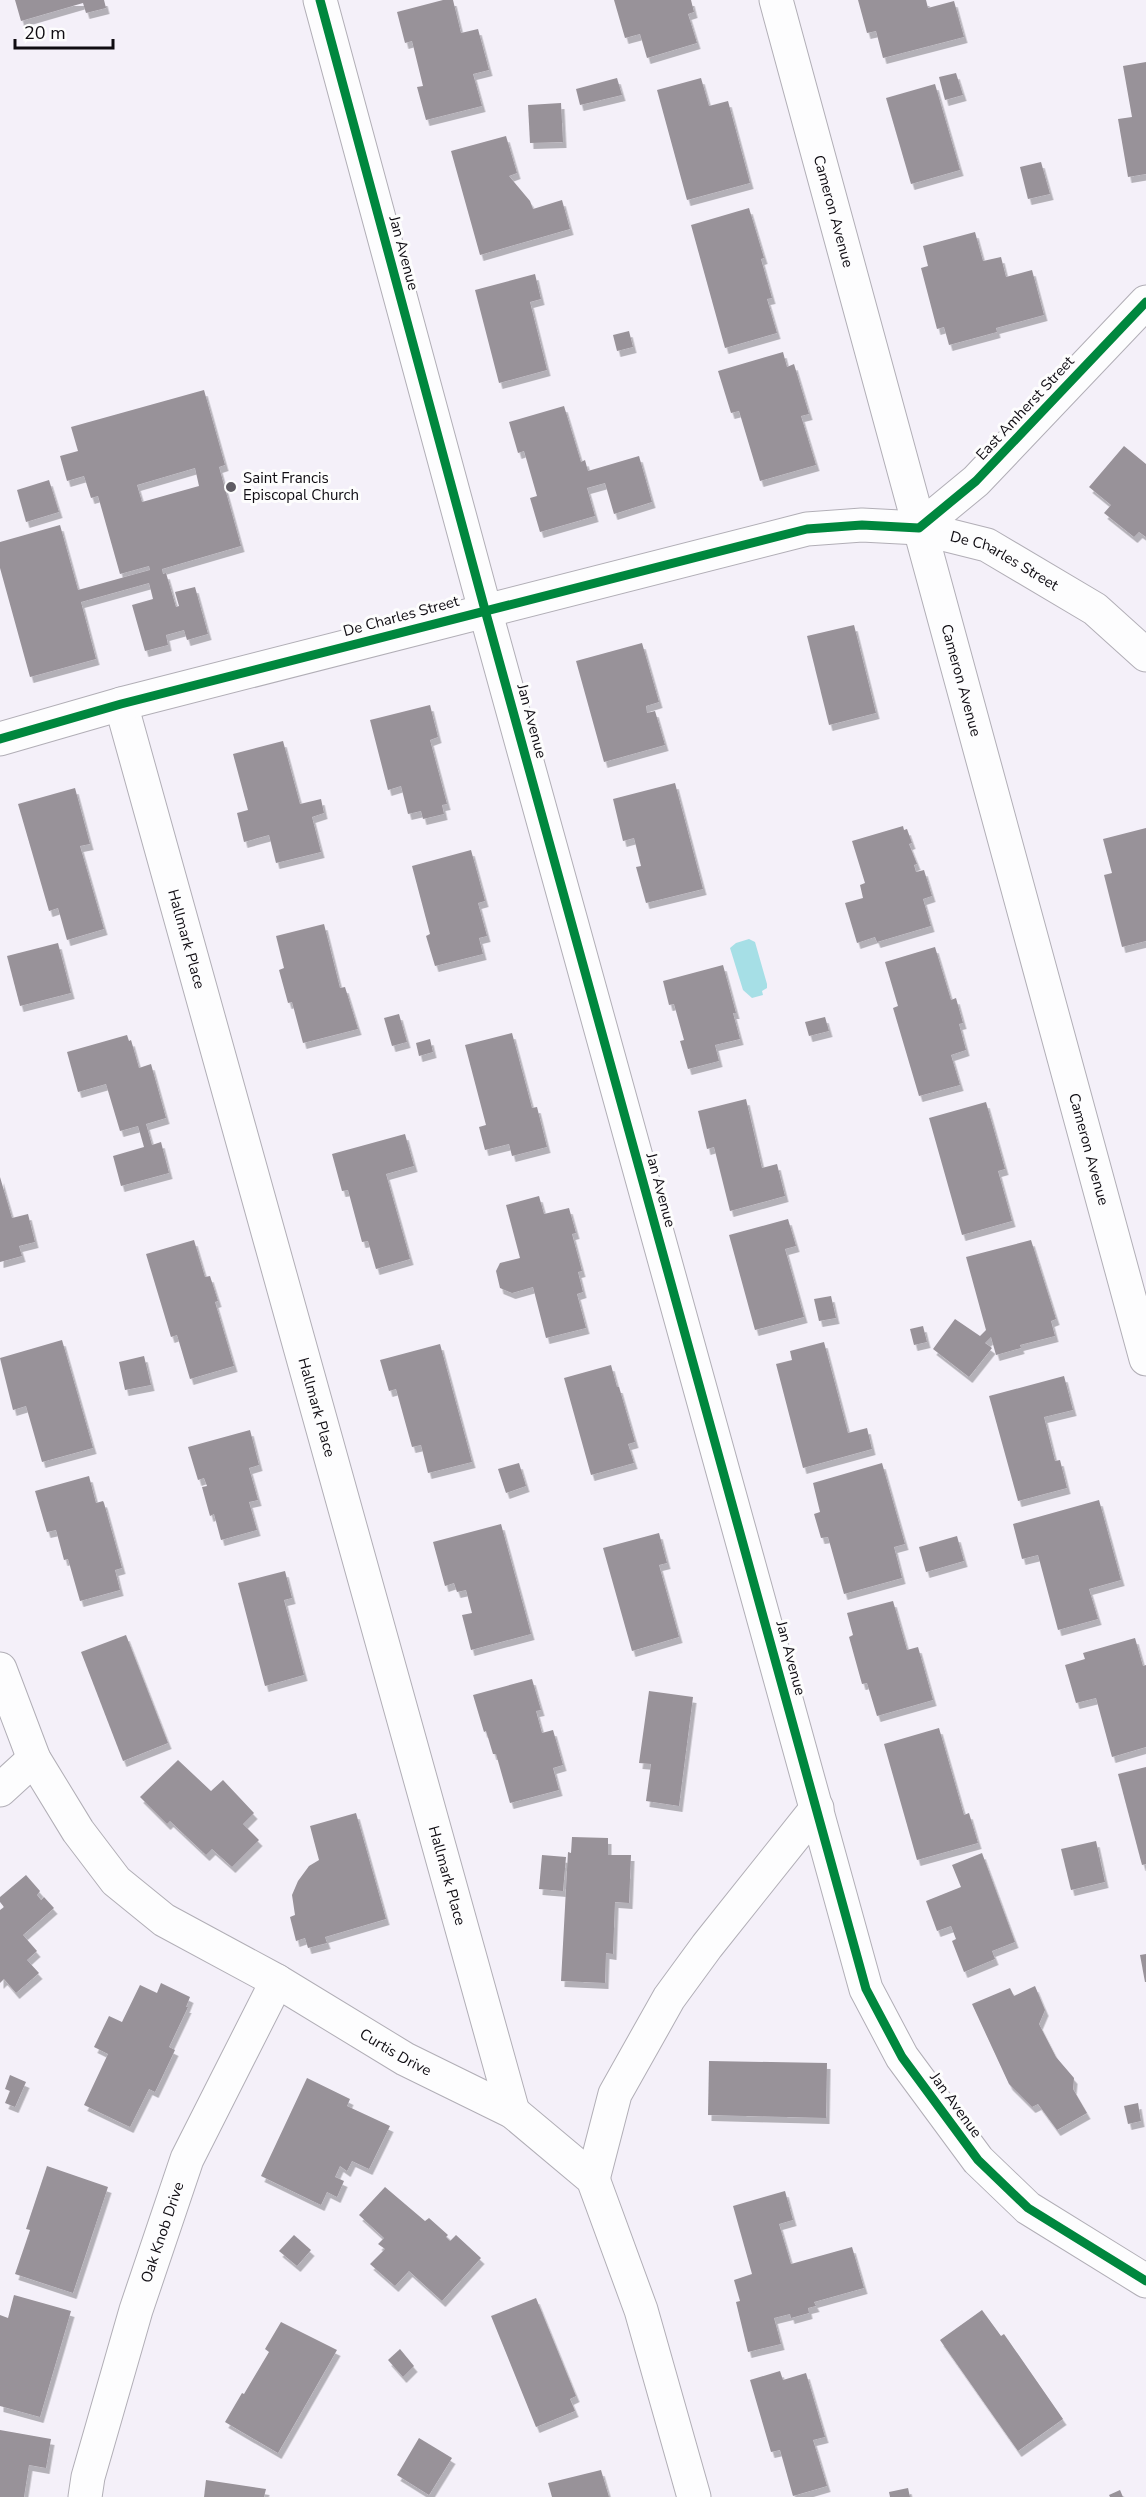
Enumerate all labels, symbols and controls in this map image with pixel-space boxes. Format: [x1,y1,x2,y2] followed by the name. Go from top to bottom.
[15,12,112,50] scale bar
[24,21,66,45] text: 20 m
[809,153,858,270] street label: Cameron Avenue
[384,213,424,292] street label: Jan Avenue
[971,351,1079,464] street label: East Amherst Street
[243,468,359,505] place label: Saint Francis Episcopal Church
[224,480,238,494] marker: Saint Francis Episcopal Church
[948,526,1063,596] street label: De Charles Street
[341,591,462,641] street label: De Charles Street
[936,622,986,739] street label: Cameron Avenue
[512,681,552,760] street label: Jan Avenue
[163,887,210,991] street label: Hallmark Place
[1064,1091,1114,1208] street label: Cameron Avenue
[641,1150,681,1229] street label: Jan Avenue
[293,1355,340,1459] street label: Hallmark Place
[771,1618,811,1697] street label: Jan Avenue
[424,1823,471,1928] street label: Hallmark Place
[356,2024,435,2080] street label: Curtis Drive
[925,2067,987,2142] street label: Jan Avenue
[136,2179,189,2285] street label: Oak Knob Drive

